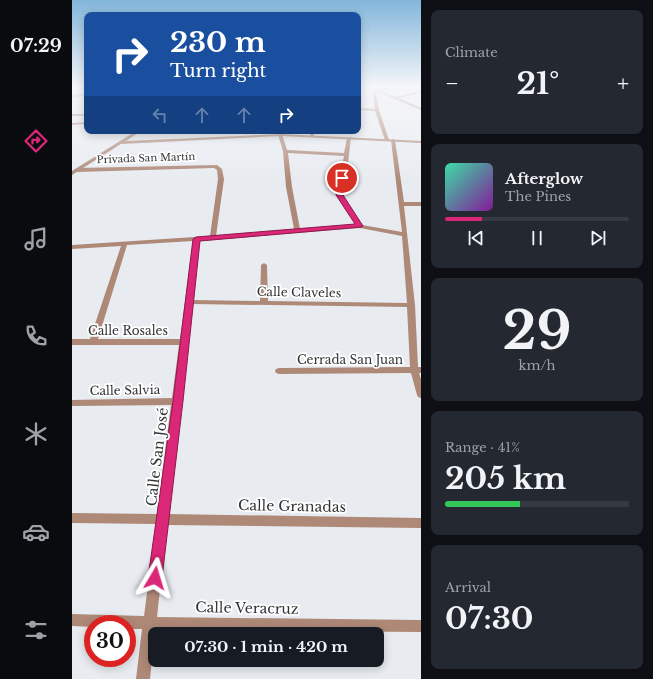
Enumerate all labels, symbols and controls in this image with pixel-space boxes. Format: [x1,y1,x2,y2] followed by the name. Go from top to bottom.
[170,25,266,60] text: 230 m
[104,28,156,80] icon: right
[10,35,62,57] text: 07:29
[445,44,498,61] text: Climate
[170,60,266,82] text: Turn right
[517,65,559,102] text: 21°
[445,70,459,97] text: −
[617,70,629,97] text: +
[149,104,171,126] icon: left
[191,104,213,126] icon: ahead
[233,104,255,126] icon: ahead
[275,104,297,126] icon: right
[22,127,50,155] icon: directions
[96,150,196,166] street label: Privada San Martín
[325,161,359,195] pin
[331,167,353,189] icon: arrive
[505,169,583,188] text: Afterglow
[505,188,571,205] text: The Pines
[22,225,50,253] icon: music
[465,227,487,249] icon: previous
[526,227,548,249] icon: pause
[587,227,609,249] icon: next
[257,284,341,300] street label: Calle Claveles
[503,299,571,363] text: 29
[22,322,50,350] icon: phone
[88,323,168,338] street label: Calle Rosales
[297,352,403,367] street label: Cerrada San Juan
[519,357,555,374] text: km/h
[90,382,161,398] street label: Calle Salvia
[142,407,172,507] street label: Calle San José
[22,420,50,448] icon: climate
[445,439,520,456] text: Range · 41%
[445,460,566,497] text: 205 km
[238,496,346,516] street label: Calle Granadas
[22,518,50,546] icon: car
[134,557,176,599] position arrow
[445,579,491,596] text: Arrival
[195,598,299,618] street label: Calle Veracruz
[445,600,533,637] text: 07:30
[84,615,136,667] speed limit sign: 30
[22,616,50,644] icon: filters
[184,637,348,656] text: 07:30 · 1 min · 420 m

